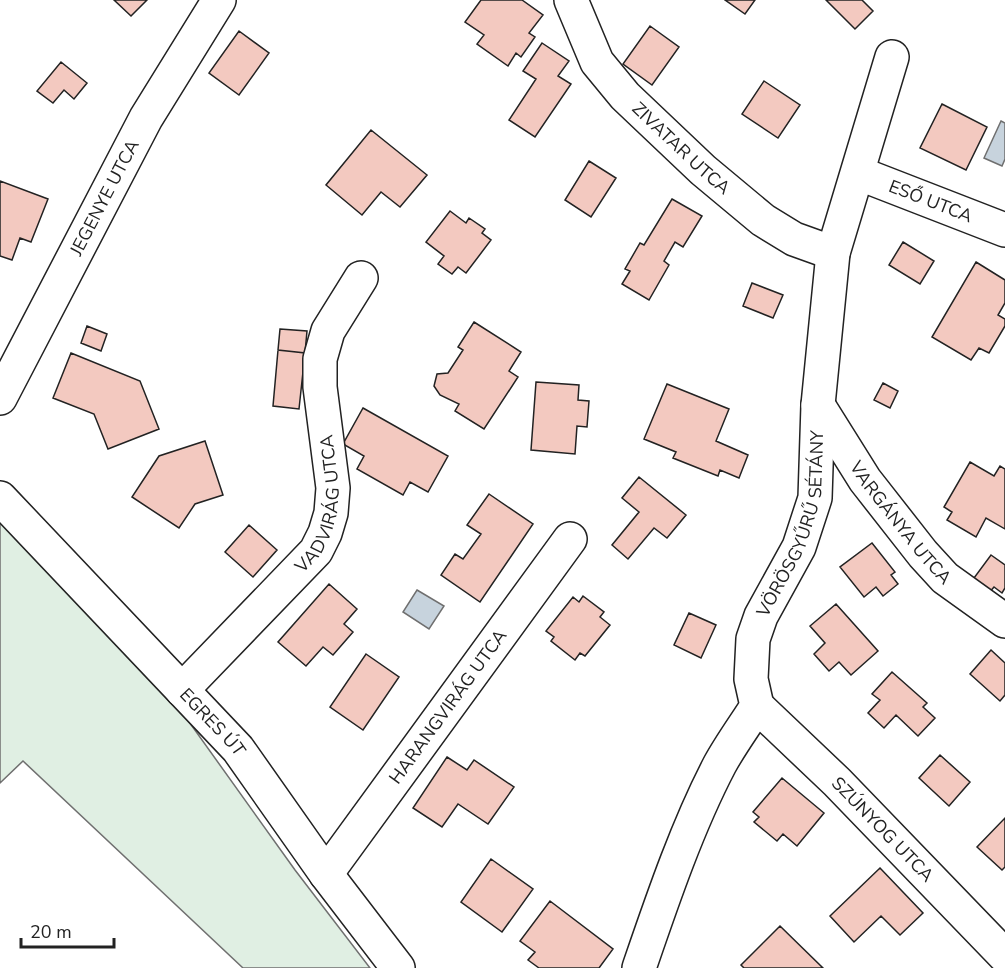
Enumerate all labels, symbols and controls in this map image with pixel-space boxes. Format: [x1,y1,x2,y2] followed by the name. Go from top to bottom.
[627,97,735,200] street label: ZIVATAR UTCA
[64,136,145,261] street label: JEGENYE UTCA
[885,174,976,228] street label: ESŐ UTCA
[750,430,829,622] street label: VÖRÖSGYŰRŰ SÉTÁNY
[289,433,345,579] street label: VADVIRÁG UTCA
[844,456,957,590] street label: VARGÁNYA UTCA
[384,625,512,789] street label: HARANGVIRÁG UTCA
[174,683,251,761] street label: EGRES ÚT
[826,771,939,887] street label: SZÚNYOG UTCA
[21,911,114,949] scale bar
[30,920,72,944] text: 20 m

